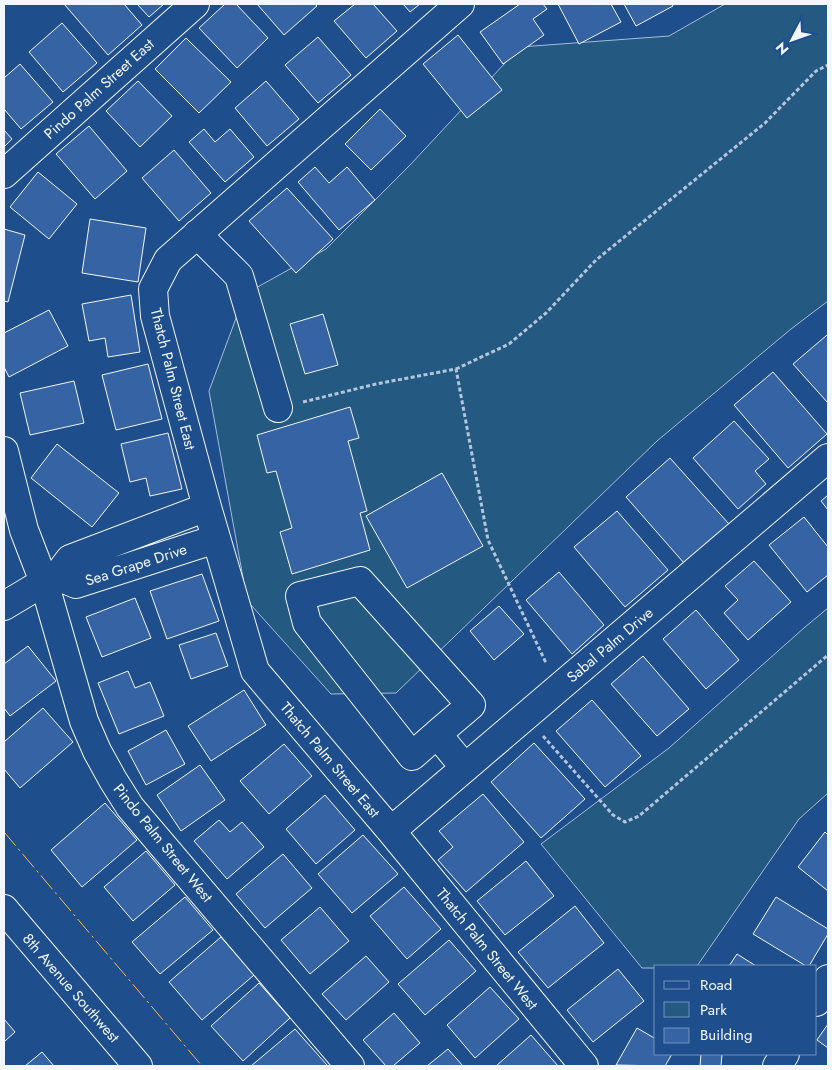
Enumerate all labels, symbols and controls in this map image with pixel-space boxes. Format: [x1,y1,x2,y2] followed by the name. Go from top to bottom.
[767,15,817,65] north arrow
[39,33,159,144] street label: Pindo Palm Street East
[771,38,793,59] text: N
[145,306,201,453] street label: Thatch Palm Street East
[82,538,190,592] street label: Sea Grape Drive
[562,602,658,688] street label: Sabal Palm Drive
[275,697,385,823] street label: Thatch Palm Street East
[108,779,218,907] street label: Pindo Palm Street West
[431,883,543,1015] street label: Thatch Palm Street West
[17,929,125,1048] street label: 8th Avenue Southwest
[654,965,817,1055] legend
[700,974,732,996] text: Road
[700,999,727,1021] text: Park
[700,1024,752,1046] text: Building

